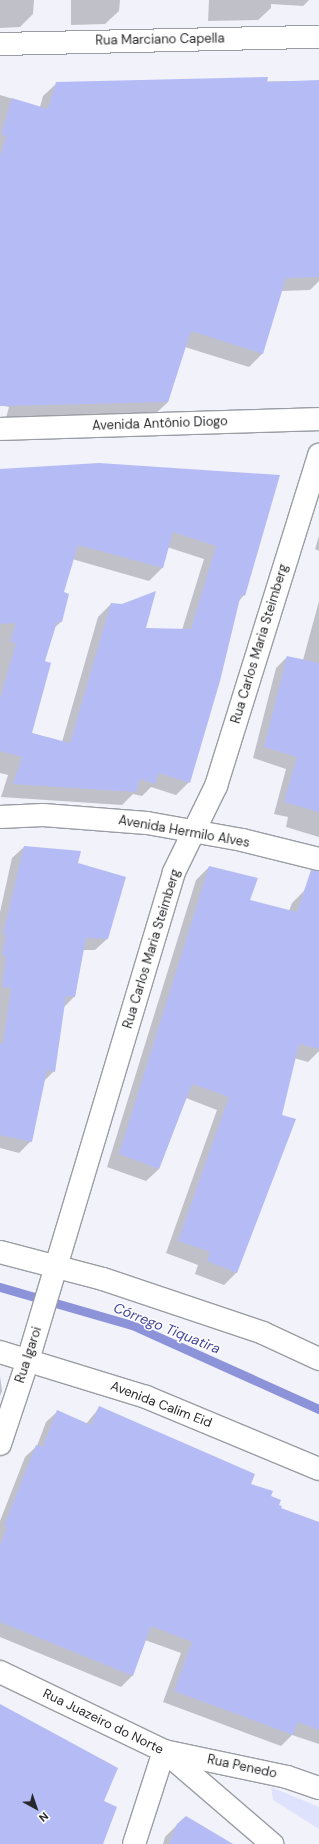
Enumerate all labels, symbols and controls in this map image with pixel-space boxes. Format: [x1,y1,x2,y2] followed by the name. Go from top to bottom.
[95,31,225,49] street label: Rua Marciano Capella
[92,414,228,434] street label: Avenida Antônio Diogo
[228,562,292,726] street label: Rua Carlos Maria Steimberg
[117,813,251,851] street label: Avenida Hermilo Alves
[120,867,184,1031] street label: Rua Carlos Maria Steimberg
[111,1299,223,1357] water label: Córrego Tiquatira
[13,1325,45,1385] street label: Rua Igaroi
[108,1379,214,1431] street label: Avenida Calim Eid
[40,1686,166,1758] street label: Rua Juazeiro do Norte
[206,1752,278,1782] street label: Rua Penedo
[16,1788,56,1828] north arrow
[36,1809,51,1825] text: N

